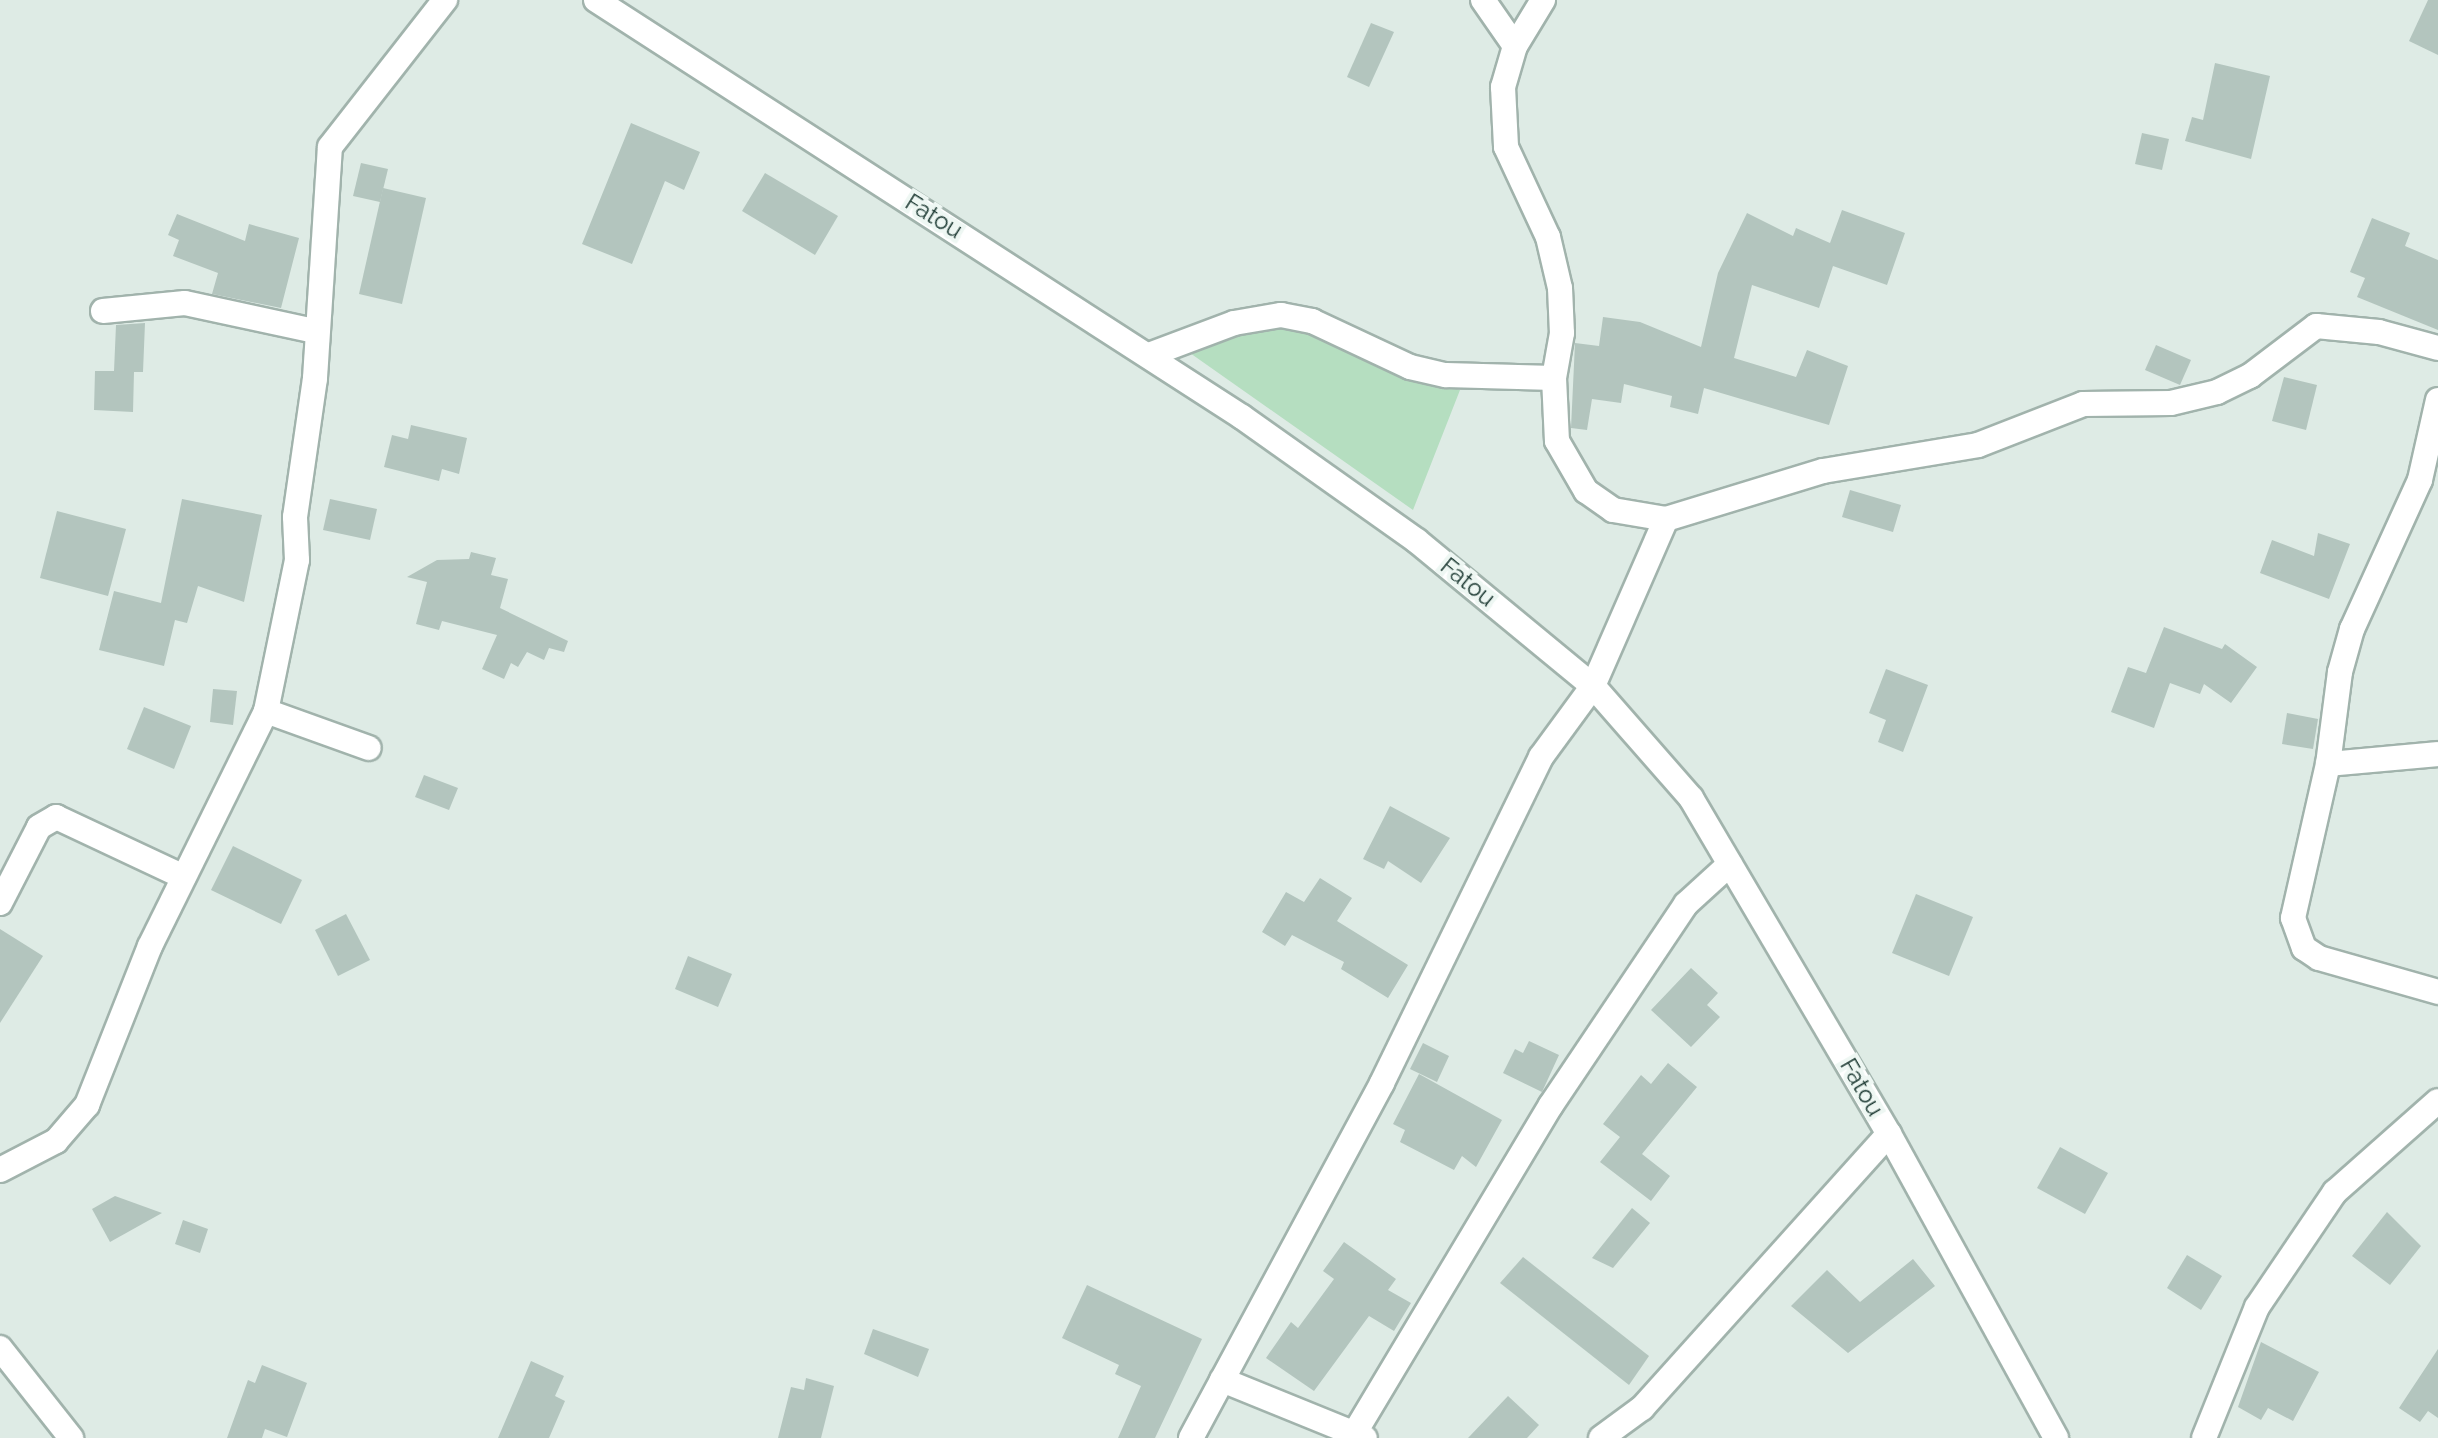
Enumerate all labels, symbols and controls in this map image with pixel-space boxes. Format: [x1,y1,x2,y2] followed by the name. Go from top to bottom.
[900,187,968,245] street label: Fatou
[1435,551,1501,613] street label: Fatou
[1834,1053,1890,1121] street label: Fatou

